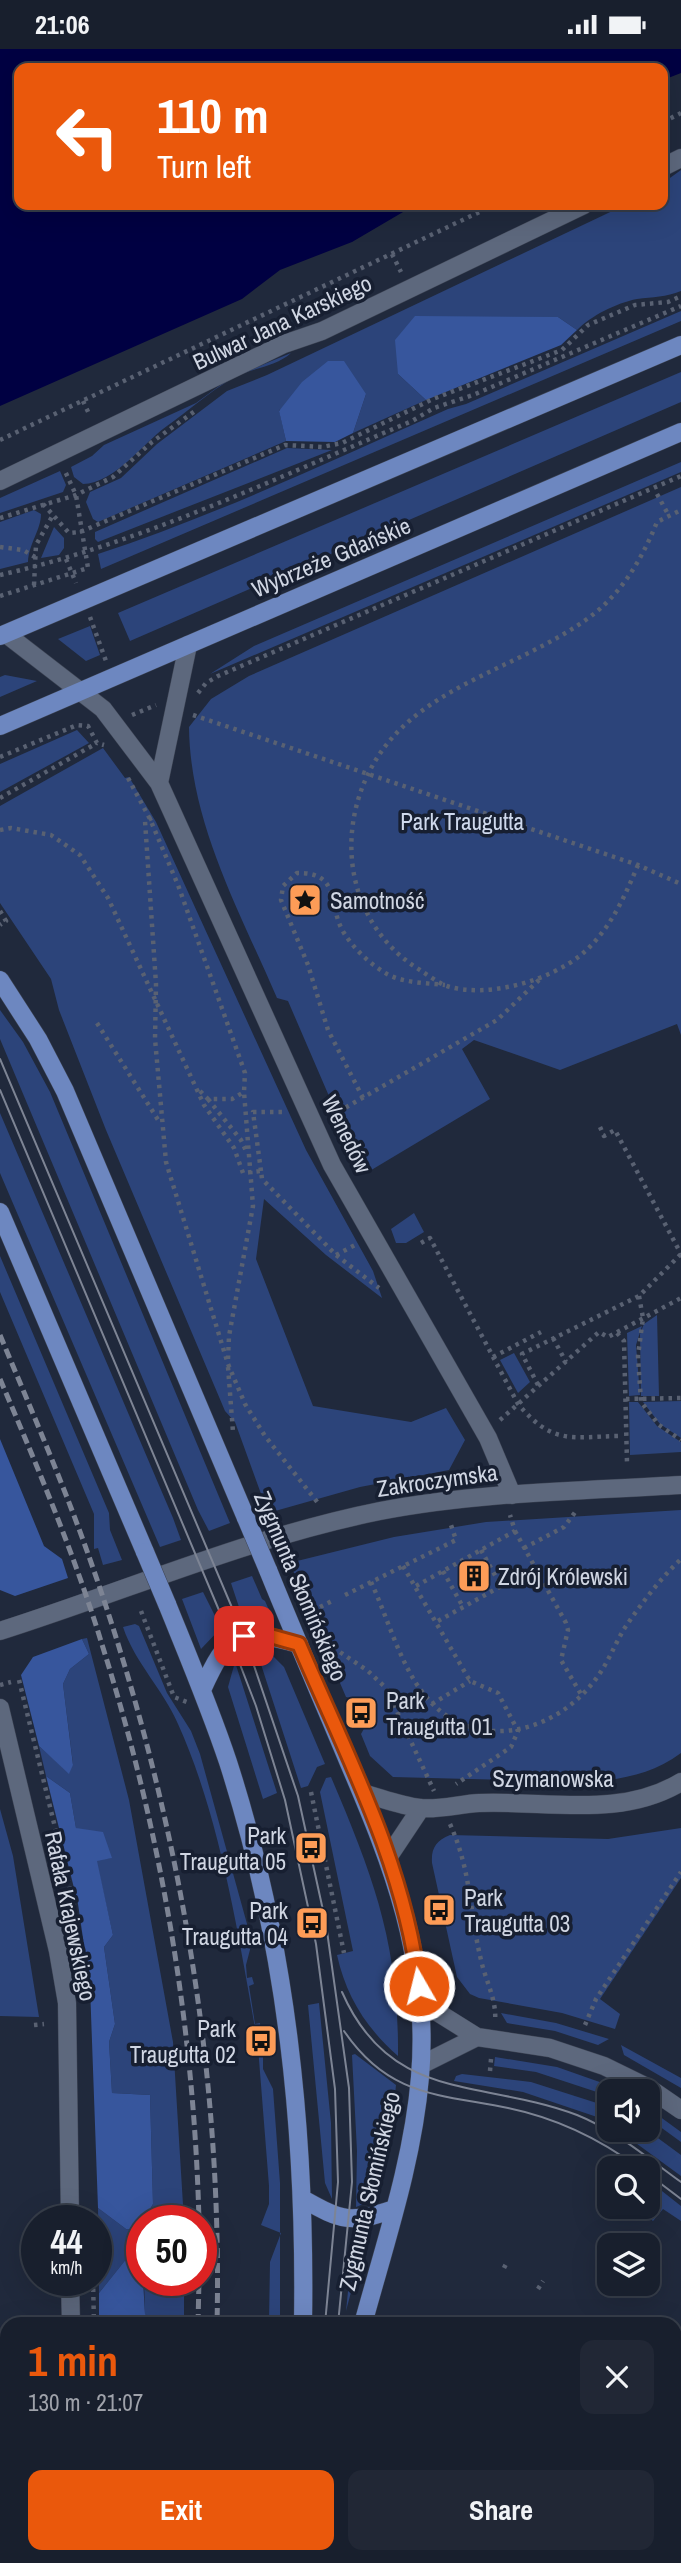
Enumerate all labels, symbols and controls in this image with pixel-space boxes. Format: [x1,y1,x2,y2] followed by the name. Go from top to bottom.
[35,7,90,42] text: 21:06
[157,82,269,148] text: 110 m
[42,91,133,182] icon: left
[157,145,251,188] text: Turn left
[188,267,376,377] street label: Bulwar Jana Karskiego
[247,510,415,604] street label: Wybrzeże Gdańskie
[400,806,524,837] park label: Park Traugutta
[286,881,324,919] place icon: Samotność
[330,885,424,916] place label: Samotność
[315,1090,379,1179] street label: Wenedów
[375,1456,500,1504] street label: Zakroczymska
[247,1486,355,1686] street label: Zygmunta Słomińskiego
[455,1557,493,1595] building icon: Zdrój Królewski
[498,1561,628,1592] place label: Zdrój Królewski
[214,1606,274,1666] pin
[225,1617,263,1655] icon: arrive
[386,1685,493,1742] place label: Park Traugutta 01
[342,1694,380,1732] bus stop icon: Park Traugutta 01
[492,1763,614,1794] street label: Szymanowska
[180,1820,287,1877] place label: Park Traugutta 05
[38,1828,104,2004] street label: Rafała Krajewskiego
[292,1829,330,1867] bus stop icon: Park Traugutta 05
[464,1882,570,1939] place label: Park Traugutta 03
[420,1891,458,1929] bus stop icon: Park Traugutta 03
[182,1895,289,1952] place label: Park Traugutta 04
[293,1904,331,1942] bus stop icon: Park Traugutta 04
[382,1949,456,2023] position arrow
[130,2013,237,2070] place label: Park Traugutta 02
[242,2022,280,2060] bus stop icon: Park Traugutta 02
[597,2079,660,2296] map controls
[597,2079,660,2142] button: sound
[331,2088,407,2294] street label: Zygmunta Słomińskiego
[597,2156,660,2219] button: search
[126,2205,217,2296] speed limit sign: 50
[51,2218,82,2265] text: 44
[597,2233,660,2296] button: layers
[51,2255,83,2280] text: km/h
[28,2333,118,2389] text: 1 min
[580,2340,654,2414] button: close
[28,2387,143,2418] text: 130 m · 21:07
[28,2470,334,2550] button: Exit
[348,2470,654,2550] button: Share

